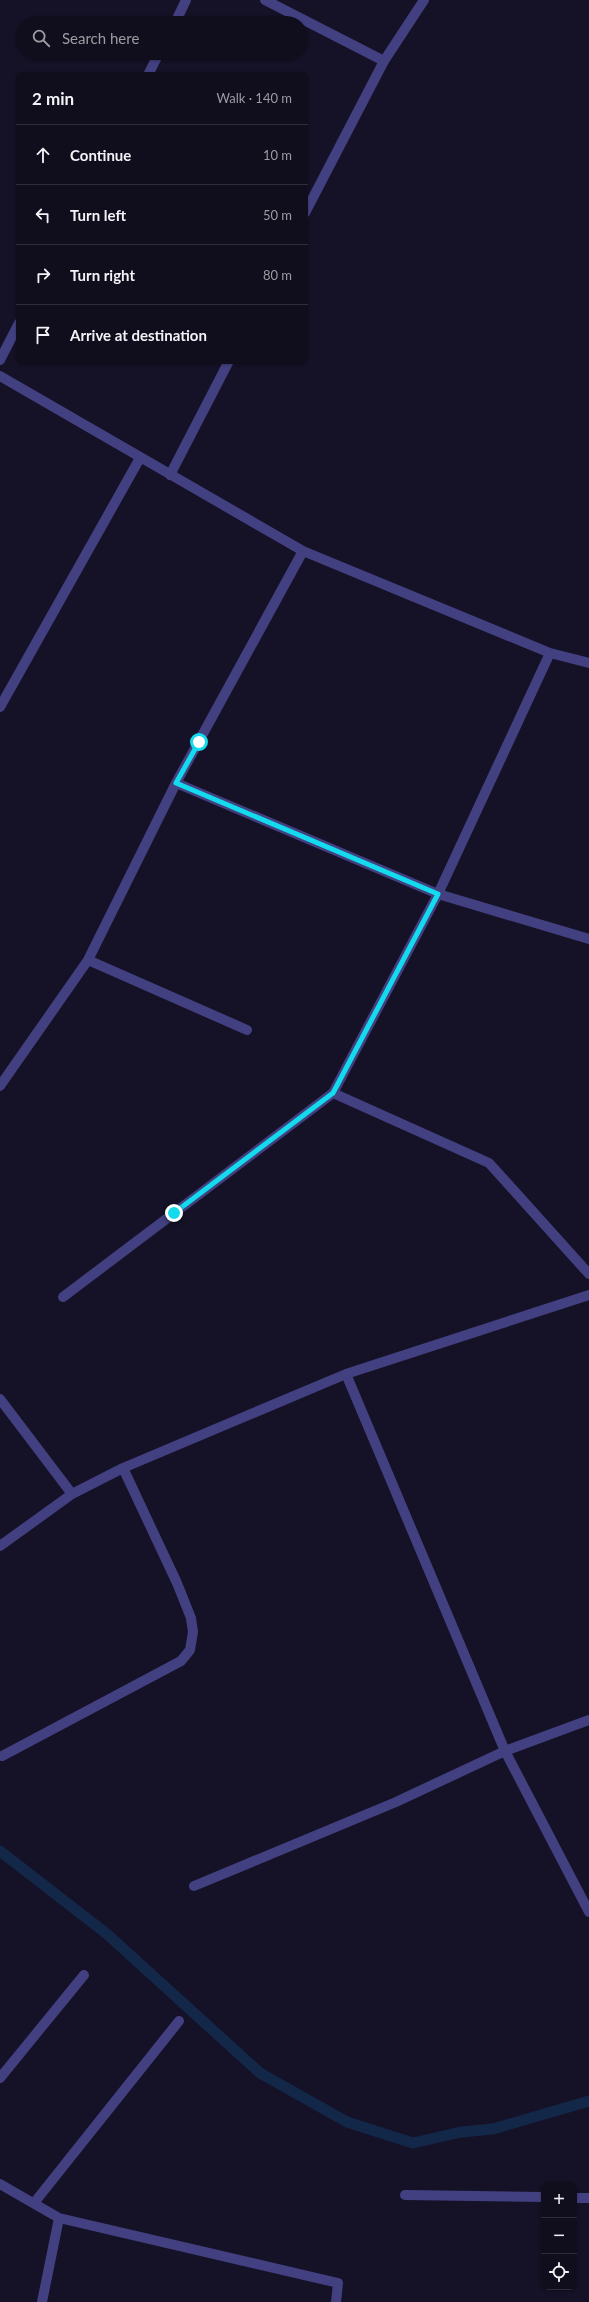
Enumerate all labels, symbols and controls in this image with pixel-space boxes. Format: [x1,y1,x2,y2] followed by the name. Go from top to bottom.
[16,16,308,60] search box
[30,27,52,49] icon: search
[62,29,139,47] text: Search here
[32,88,74,109] text: 2 min
[216,90,292,106] text: Walk · 140 m
[32,144,54,166] icon: ahead
[70,146,131,164] text: Continue
[263,147,292,163] text: 10 m
[32,204,54,226] icon: left
[70,206,126,224] text: Turn left
[263,207,292,223] text: 50 m
[32,264,54,286] icon: right
[70,266,135,284] text: Turn right
[263,267,292,283] text: 80 m
[32,324,54,346] icon: arrive
[70,326,207,344] text: Arrive at destination
[190,733,208,751] route start
[165,1204,183,1222] route end
[541,2182,577,2290] map controls
[541,2182,577,2218] button: +
[541,2218,577,2254] button: −
[541,2254,577,2290] button: locate

